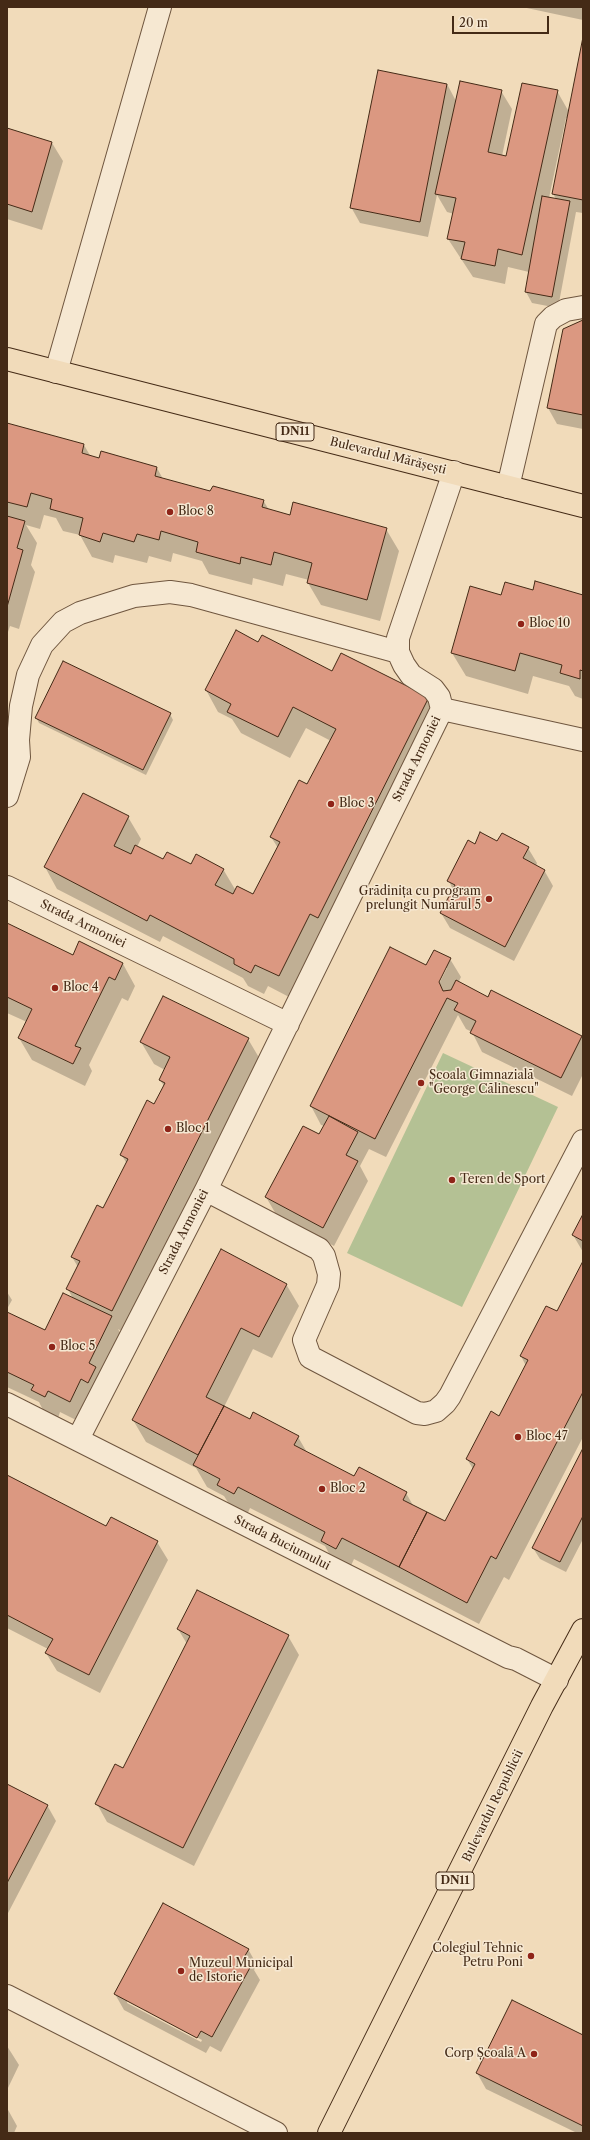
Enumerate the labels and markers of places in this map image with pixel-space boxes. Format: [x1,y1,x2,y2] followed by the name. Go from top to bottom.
[178,505,214,519] place label: Bloc 8
[165,507,175,517] marker: Bloc 8
[529,617,570,631] place label: Bloc 10
[516,619,526,629] marker: Bloc 10
[339,797,374,811] place label: Bloc 3
[326,799,336,809] marker: Bloc 3
[359,885,481,913] place label: Grădinița cu program prelungit Numărul 5
[484,894,494,904] marker: Grădinița cu program prelungit Numărul 5
[63,981,99,995] place label: Bloc 4
[50,983,60,993] marker: Bloc 4
[429,1069,539,1097] place label: Școala Gimnazială "George Călinescu"
[416,1078,426,1088] marker: Școala Gimnazială "George Călinescu"
[176,1122,210,1136] place label: Bloc 1
[163,1124,173,1134] marker: Bloc 1
[460,1173,545,1187] place label: Teren de Sport
[447,1175,457,1185] marker: Teren de Sport
[60,1340,95,1354] place label: Bloc 5
[47,1342,57,1352] marker: Bloc 5
[526,1430,568,1444] place label: Bloc 47
[513,1432,523,1442] marker: Bloc 47
[330,1482,366,1496] place label: Bloc 2
[317,1484,327,1494] marker: Bloc 2
[432,1942,523,1970] place label: Colegiul Tehnic Petru Poni
[526,1951,536,1961] marker: Colegiul Tehnic Petru Poni
[189,1957,293,1985] place label: Muzeul Municipal de Istorie
[176,1966,186,1976] marker: Muzeul Municipal de Istorie
[445,2047,526,2061] place label: Corp Școală A
[529,2049,539,2059] marker: Corp Școală A

